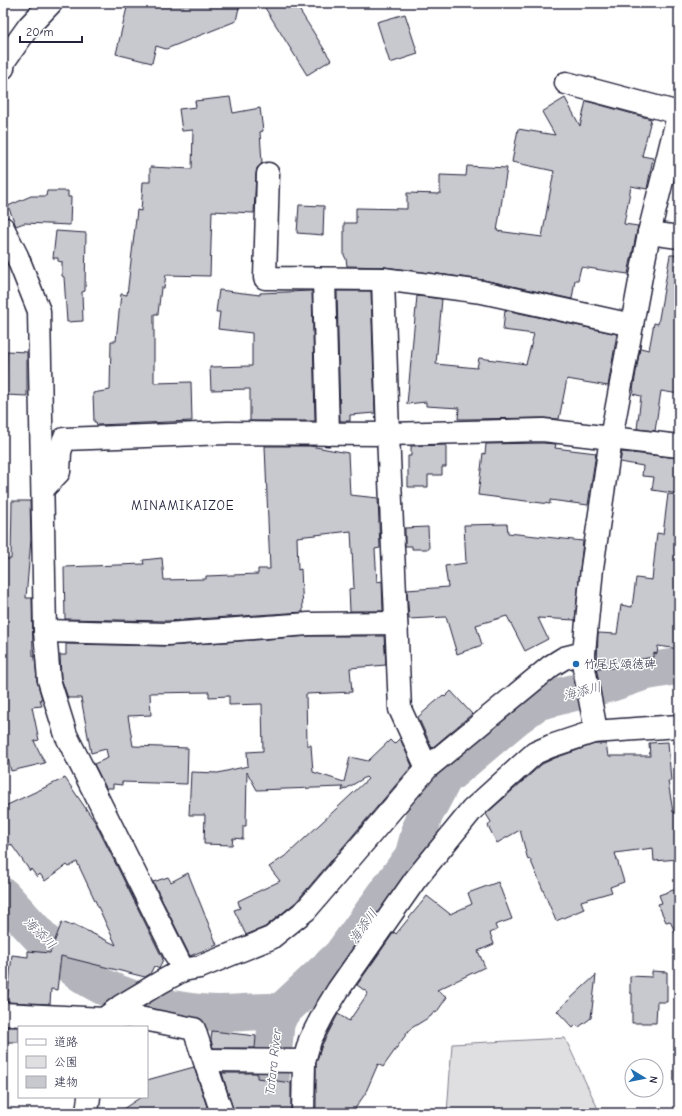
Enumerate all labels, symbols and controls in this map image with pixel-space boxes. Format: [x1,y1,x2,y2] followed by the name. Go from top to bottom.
[20,18,82,44] scale bar
[26,25,54,39] text: 20 m
[131,498,235,513] district label: MINAMIKAIZOE
[584,657,656,671] place label: 竹尾氏頌徳碑
[571,659,581,669] marker: 竹尾氏頌徳碑
[561,679,603,703] water label: 海添川
[345,906,381,946] water label: 海添川
[21,914,59,952] water label: 海添川
[18,1026,148,1098] legend
[262,1027,284,1096] water label: Tatara River
[54,1035,78,1049] text: 道路
[54,1055,78,1069] text: 公園
[624,1058,664,1098] north arrow
[54,1075,78,1089] text: 建物
[646,1075,660,1084] text: N

